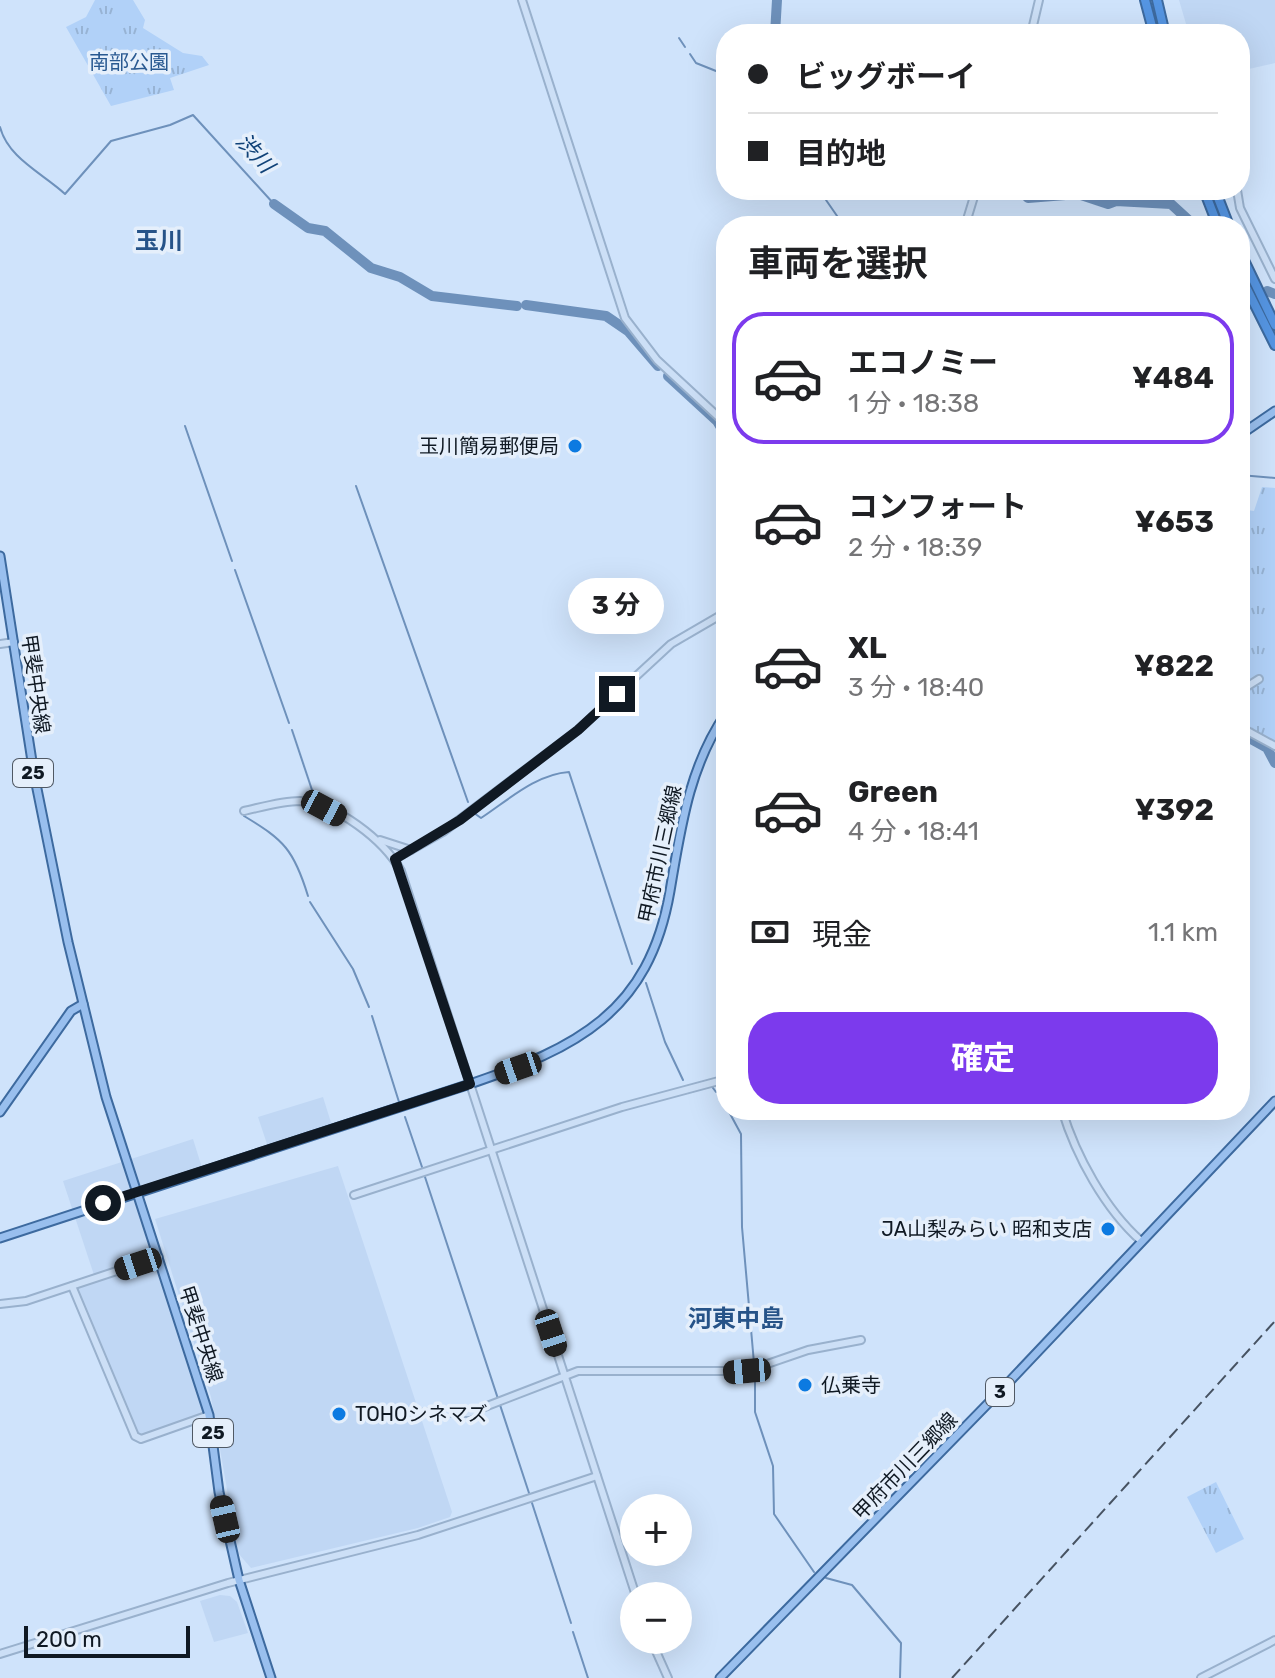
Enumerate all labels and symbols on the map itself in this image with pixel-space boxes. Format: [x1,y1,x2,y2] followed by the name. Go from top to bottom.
[89,50,169,74] park label: 南部公園
[230,128,281,180] water label: 渋川
[135,227,183,255] district label: 玉川
[419,434,559,458] place label: 玉川簡易郵便局
[566,437,584,455] marker: 玉川簡易郵便局
[569,578,665,634] callout: 3 分
[17,633,55,735] street label: 甲斐中央線
[599,676,635,712] route end
[13,759,53,787] road number: 25
[634,783,686,925] street label: 甲府市川三郷線
[297,786,351,830] car
[491,1049,545,1087] car
[85,1185,121,1221] route start
[881,1217,1092,1241] place label: JA山梨みらい 昭和支店
[1099,1220,1117,1238] marker: JA山梨みらい 昭和支店
[111,1245,165,1283] car
[174,1283,228,1385] street label: 甲斐中央線
[688,1305,784,1333] district label: 河東中島
[532,1306,570,1360] car
[722,1357,772,1385] car
[821,1373,881,1397] place label: 仏乗寺
[796,1376,814,1394] marker: 仏乗寺
[986,1378,1014,1406] road number: 3
[355,1402,488,1426] place label: TOHOシネマズ
[330,1405,348,1423] marker: TOHOシネマズ
[848,1407,962,1525] street label: 甲府市川三郷線
[193,1419,233,1447] road number: 25
[208,1493,242,1545] car
[24,1622,190,1658] scale bar

